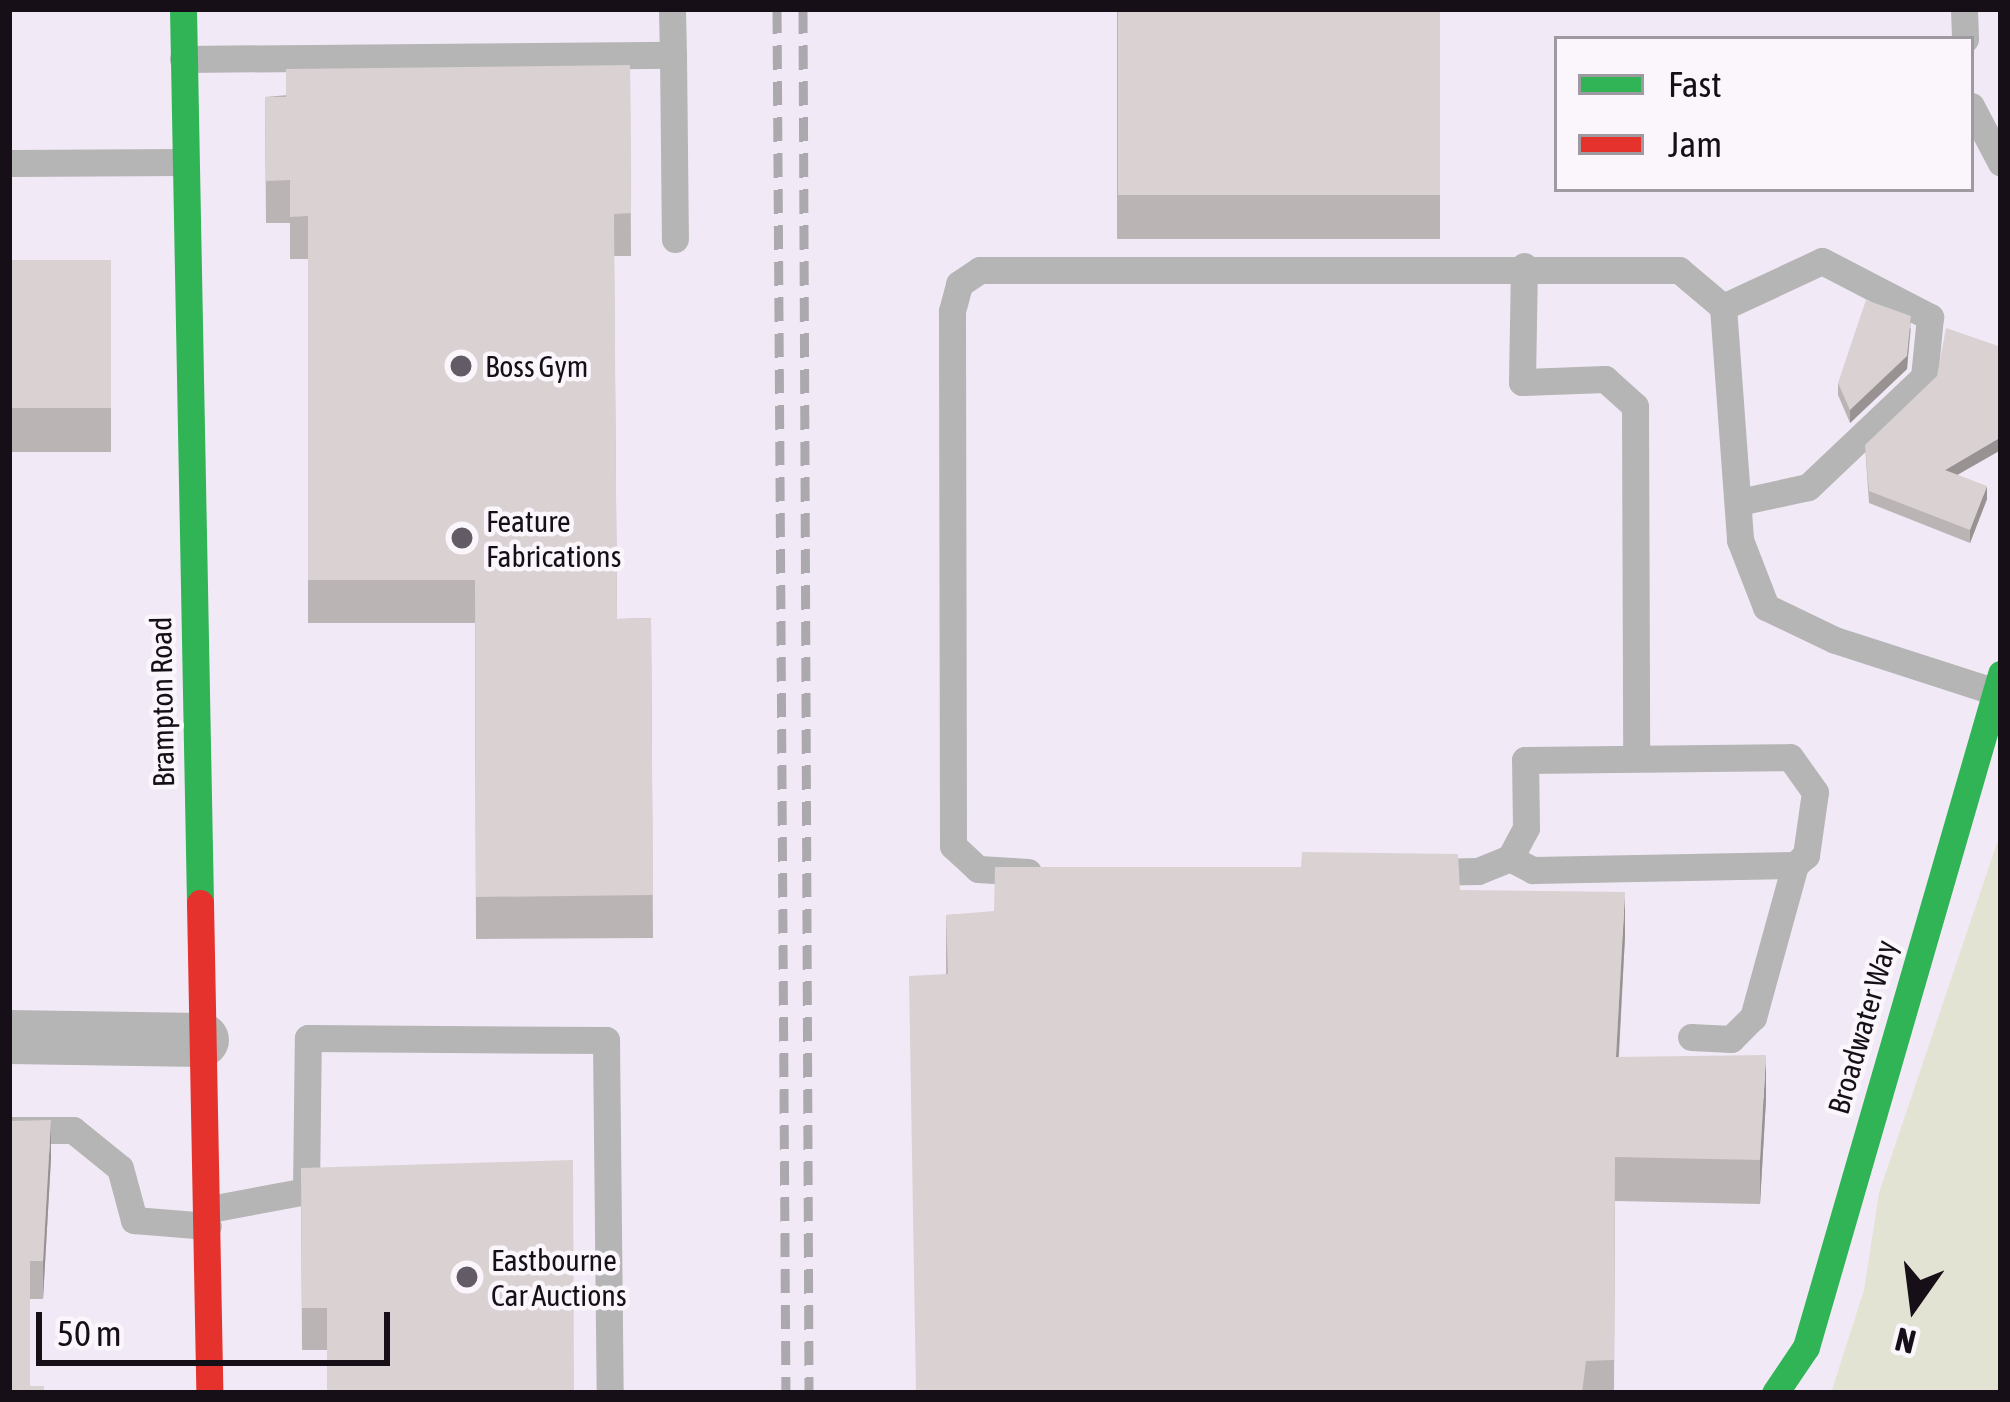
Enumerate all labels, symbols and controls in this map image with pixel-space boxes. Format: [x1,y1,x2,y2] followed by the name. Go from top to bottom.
[1554,36,1974,192] legend
[1668,63,1722,105] text: Fast
[1668,123,1722,165] text: Jam
[485,348,588,384] place label: Boss Gym
[448,353,474,379] marker: Boss Gym
[486,503,621,574] place label: Feature Fabrications
[449,525,475,551] marker: Feature Fabrications
[143,616,181,788] street label: Brampton Road
[1820,936,1904,1118] street label: Broadwater Way
[491,1242,626,1312] place label: Eastbourne Car Auctions
[1854,1246,1974,1366] north arrow
[454,1264,480,1290] marker: Eastbourne Car Auctions
[42,1288,396,1362] scale bar
[57,1312,122,1354] text: 50 m
[1891,1320,1919,1362] text: N

